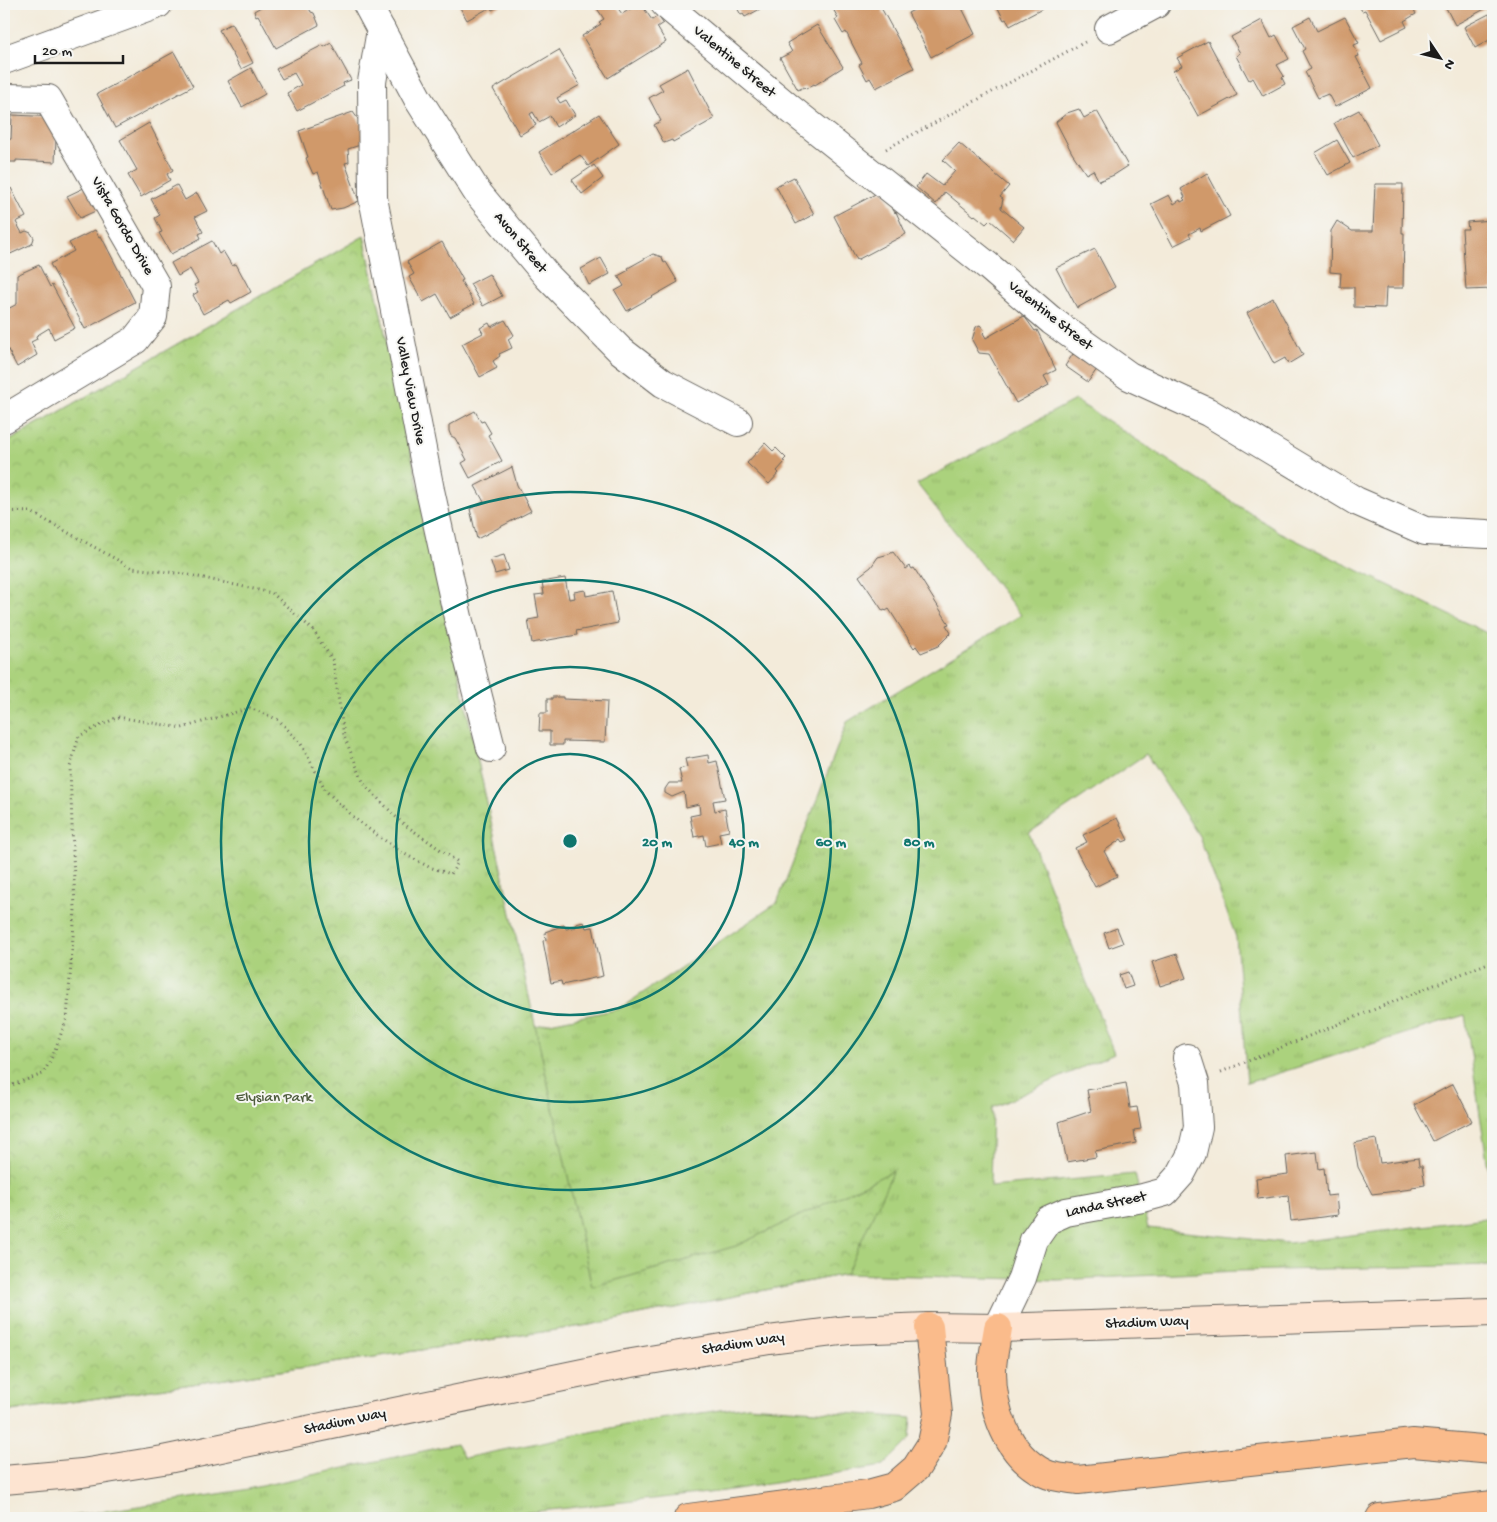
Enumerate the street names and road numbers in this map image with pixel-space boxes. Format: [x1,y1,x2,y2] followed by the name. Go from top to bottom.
[688,21,781,103] street label: Valentine Street
[86,173,158,279] street label: Vista Gordo Drive
[489,209,552,279] street label: Avon Street
[1003,277,1097,356] street label: Valentine Street
[391,335,429,447] street label: Valley View Drive
[1064,1187,1150,1222] street label: Landa Street
[1105,1313,1189,1333] street label: Stadium Way
[701,1329,786,1359] street label: Stadium Way
[302,1404,388,1439] street label: Stadium Way

